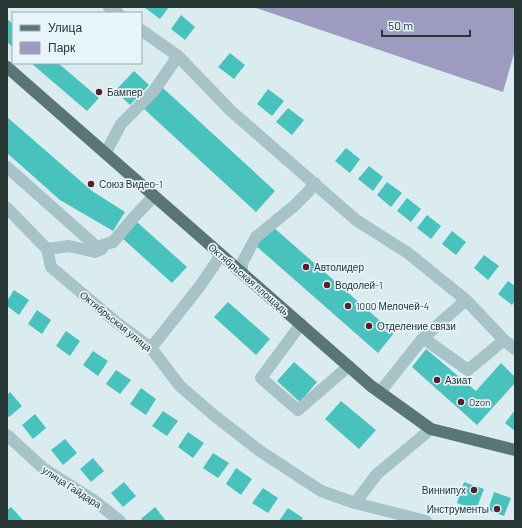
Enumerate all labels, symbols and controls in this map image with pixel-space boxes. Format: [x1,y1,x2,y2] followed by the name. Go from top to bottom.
[12,12,142,64] legend
[382,12,470,38] scale bar
[388,18,413,32] text: 50 m
[48,20,82,35] text: Улица
[48,40,76,55] text: Парк
[107,86,143,98] place label: Бампер
[94,87,104,97] marker: Бампер
[99,178,163,190] place label: Союз Видео-1
[86,179,96,189] marker: Союз Видео-1
[206,241,292,317] street label: Октябрьская площадь
[314,261,364,273] place label: Автолидер
[301,262,311,272] marker: Автолидер
[335,279,383,291] place label: Водолей-1
[322,280,332,290] marker: Водолей-1
[78,288,155,354] street label: Октябрьская улица
[356,300,429,312] place label: 1000 Мелочей-4
[343,301,353,311] marker: 1000 Мелочей-4
[377,320,456,332] place label: Отделение связи
[364,321,374,331] marker: Отделение связи
[445,374,472,386] place label: Азиат
[432,375,442,385] marker: Азиат
[469,396,491,408] place label: Ozon
[456,397,466,407] marker: Ozon
[40,463,104,511] street label: улица Гайдара
[422,484,466,496] place label: Виннипух
[469,485,479,495] marker: Виннипух
[427,503,489,515] place label: Инструменты
[492,504,502,514] marker: Инструменты

